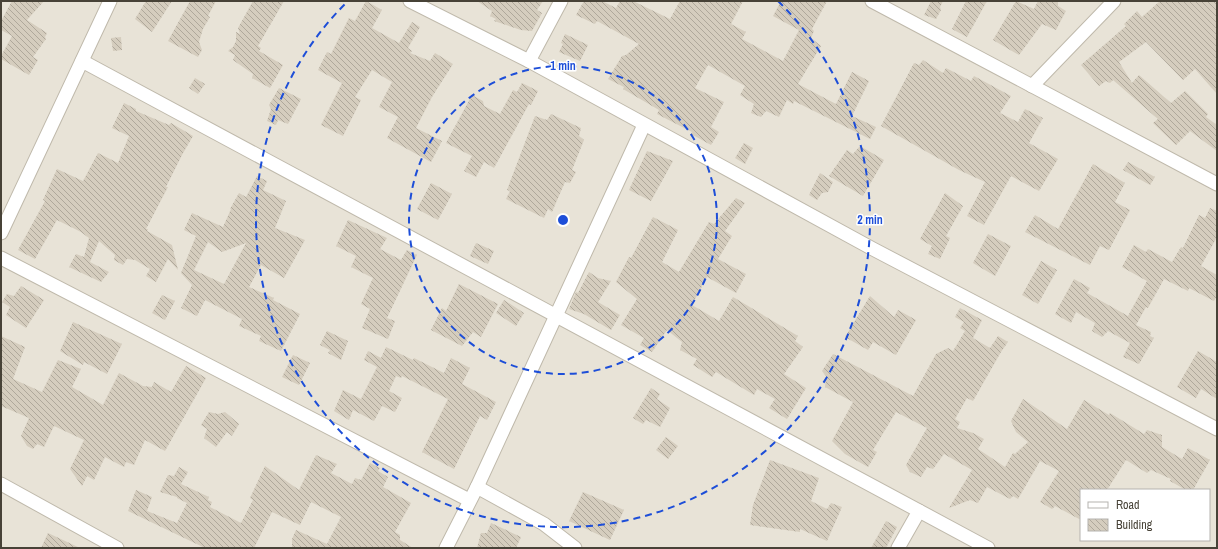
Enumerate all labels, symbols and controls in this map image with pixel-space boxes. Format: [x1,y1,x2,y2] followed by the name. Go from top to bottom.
[550,58,576,74] text: 1 min
[857,212,883,228] text: 2 min
[556,213,570,227] centre of rings
[1080,489,1210,541] legend
[1116,497,1140,513] text: Road
[1116,517,1153,533] text: Building

